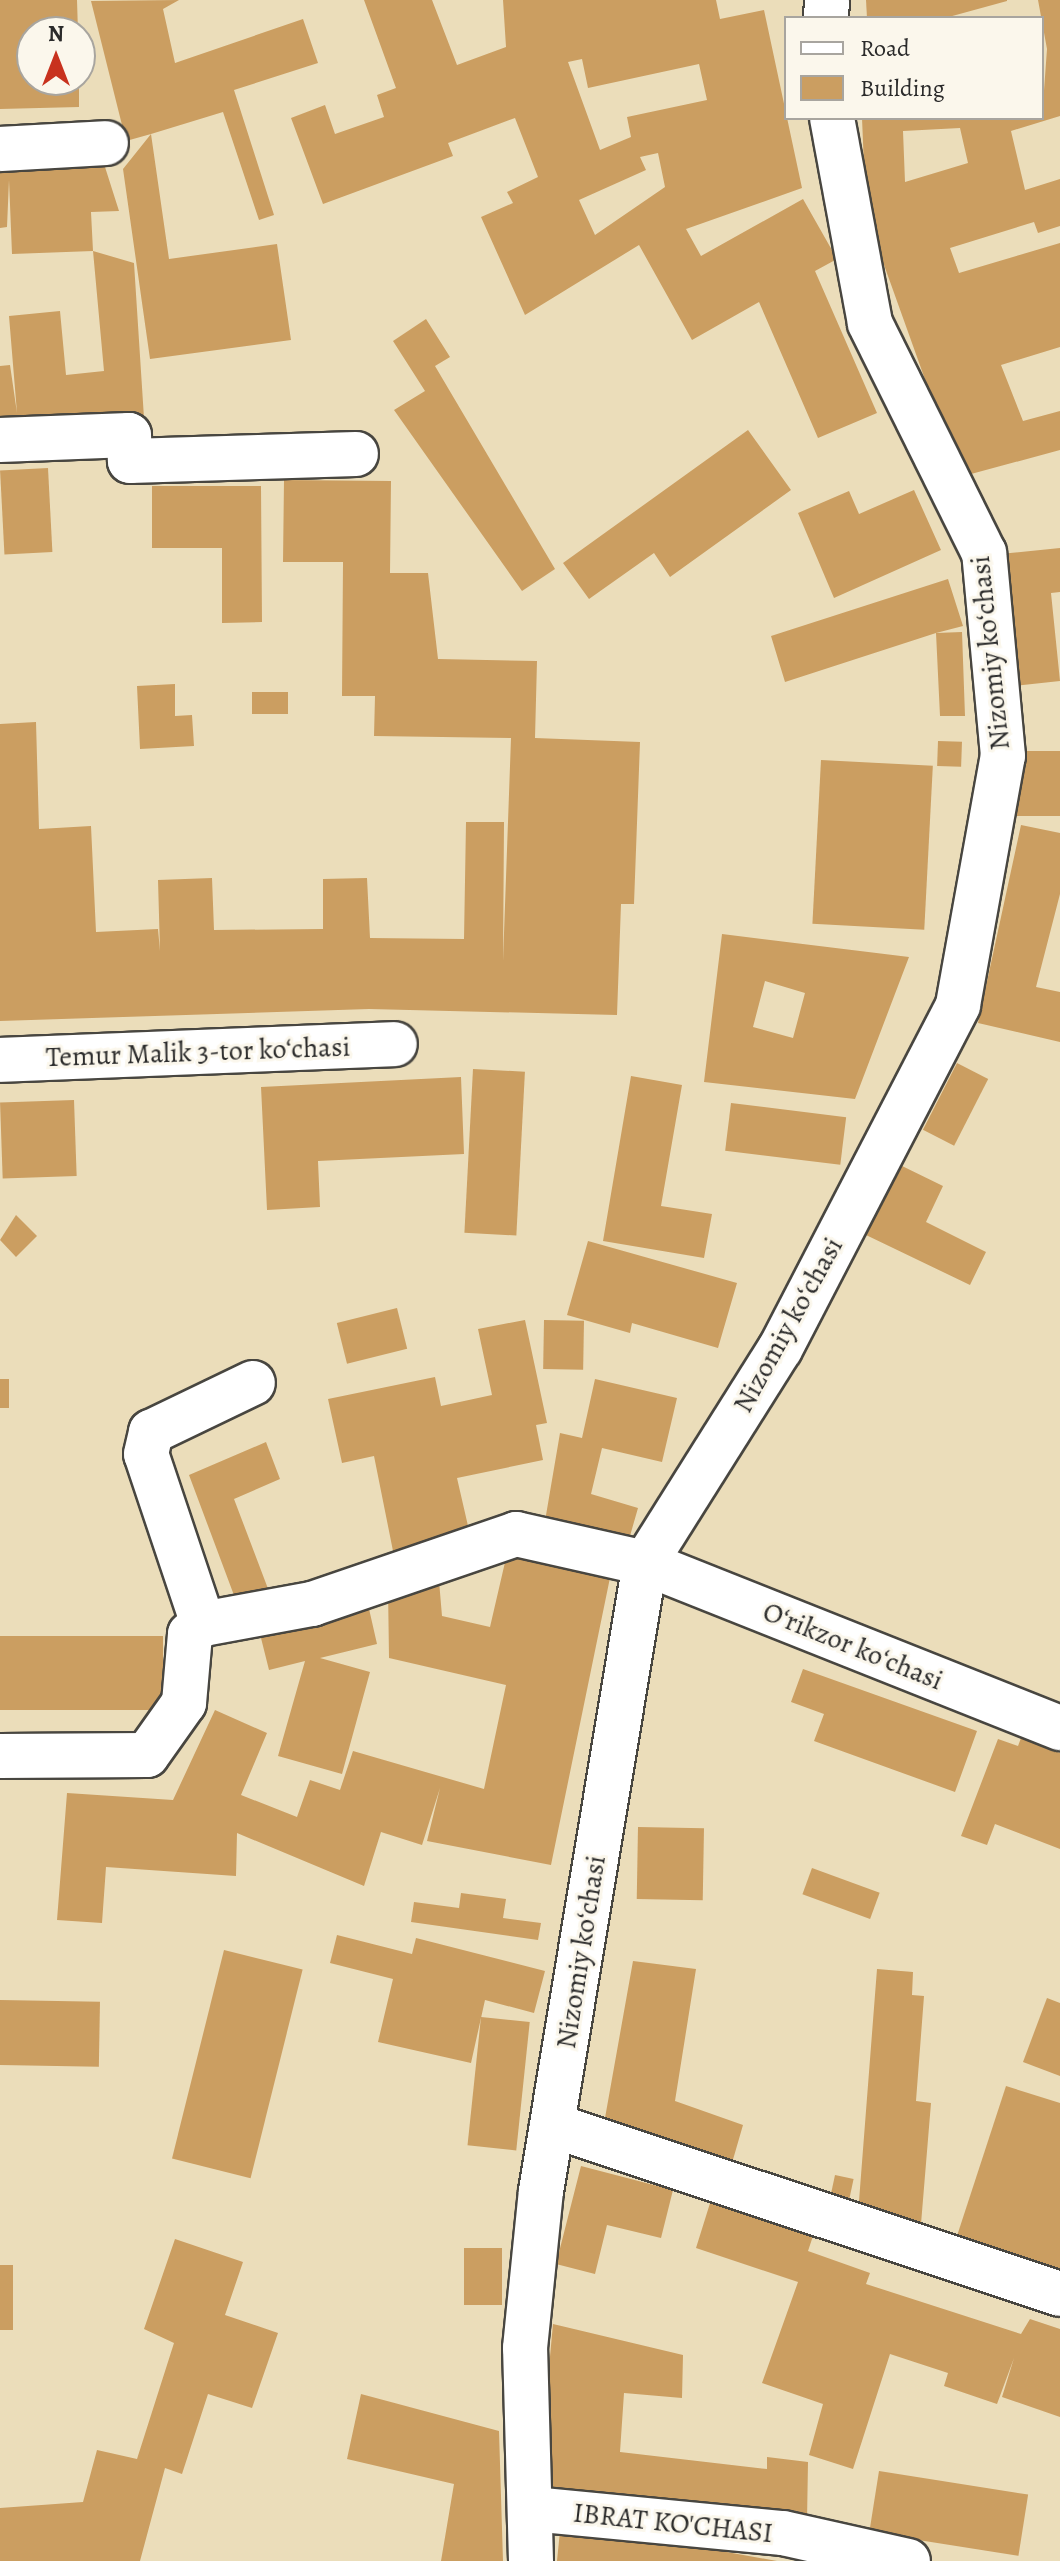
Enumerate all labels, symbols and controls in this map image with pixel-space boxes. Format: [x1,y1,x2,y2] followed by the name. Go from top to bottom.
[16,16,96,96] north arrow
[784,16,1044,120] legend
[48,19,64,49] text: N
[860,32,910,64] text: Road
[860,72,945,104] text: Building
[963,554,1017,752] street label: Nizomiy koʻchasi
[45,1030,351,1074] street label: Temur Malik 3-tor koʻchasi
[726,1232,850,1418] street label: Nizomiy koʻchasi
[758,1595,948,1697] street label: Oʻrikzor koʻchasi
[549,1853,613,2051] street label: Nizomiy koʻchasi
[571,2496,775,2550] street label: IBRAT KO'CHASI

